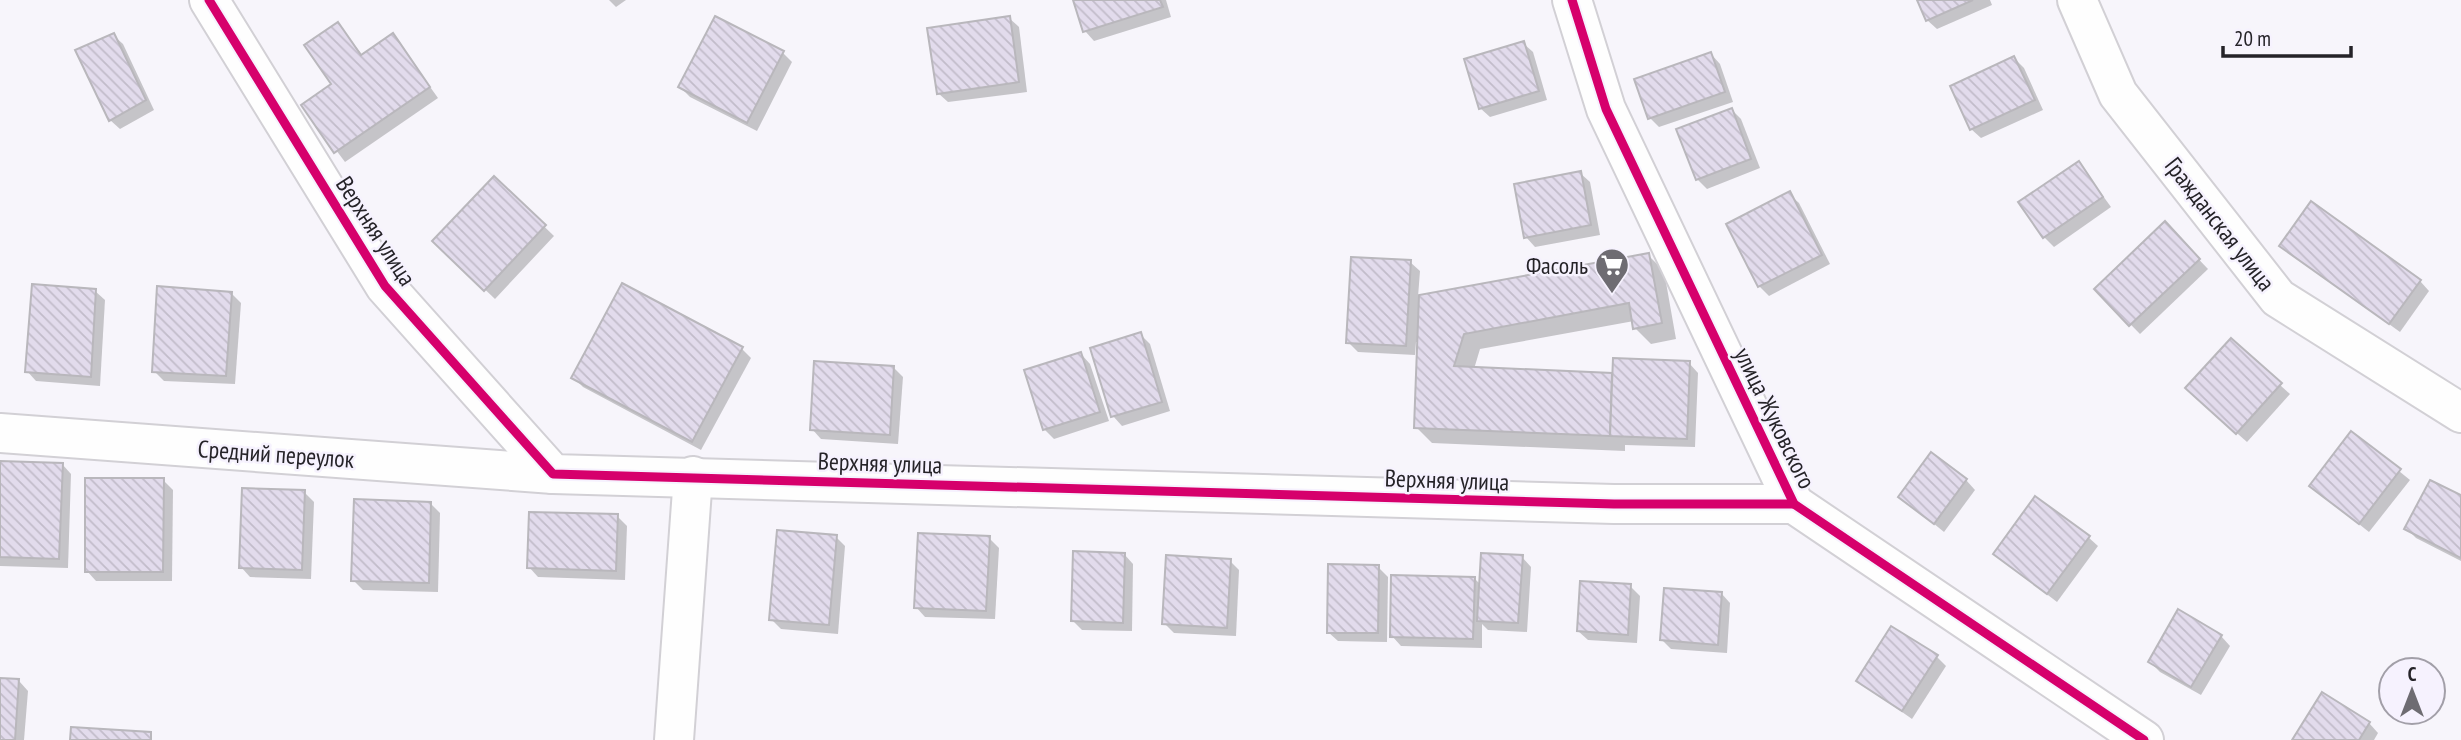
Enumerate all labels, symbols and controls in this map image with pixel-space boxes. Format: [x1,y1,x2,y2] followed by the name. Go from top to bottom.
[2223,14,2351,58] scale bar
[2234,25,2271,52] text: 20 m
[2158,151,2282,297] street label: Гражданская улица
[329,170,423,292] street label: Верхняя улица
[1593,246,1631,295] supermarket icon: Фасоль
[1526,250,1588,281] place label: Фасоль
[1727,342,1823,494] street label: улица Жуковского
[197,433,356,475] street label: Средний переулок
[817,445,943,481] street label: Верхняя улица
[1384,462,1510,498] street label: Верхняя улица
[2377,656,2447,726] north arrow
[2408,662,2417,686] text: С

